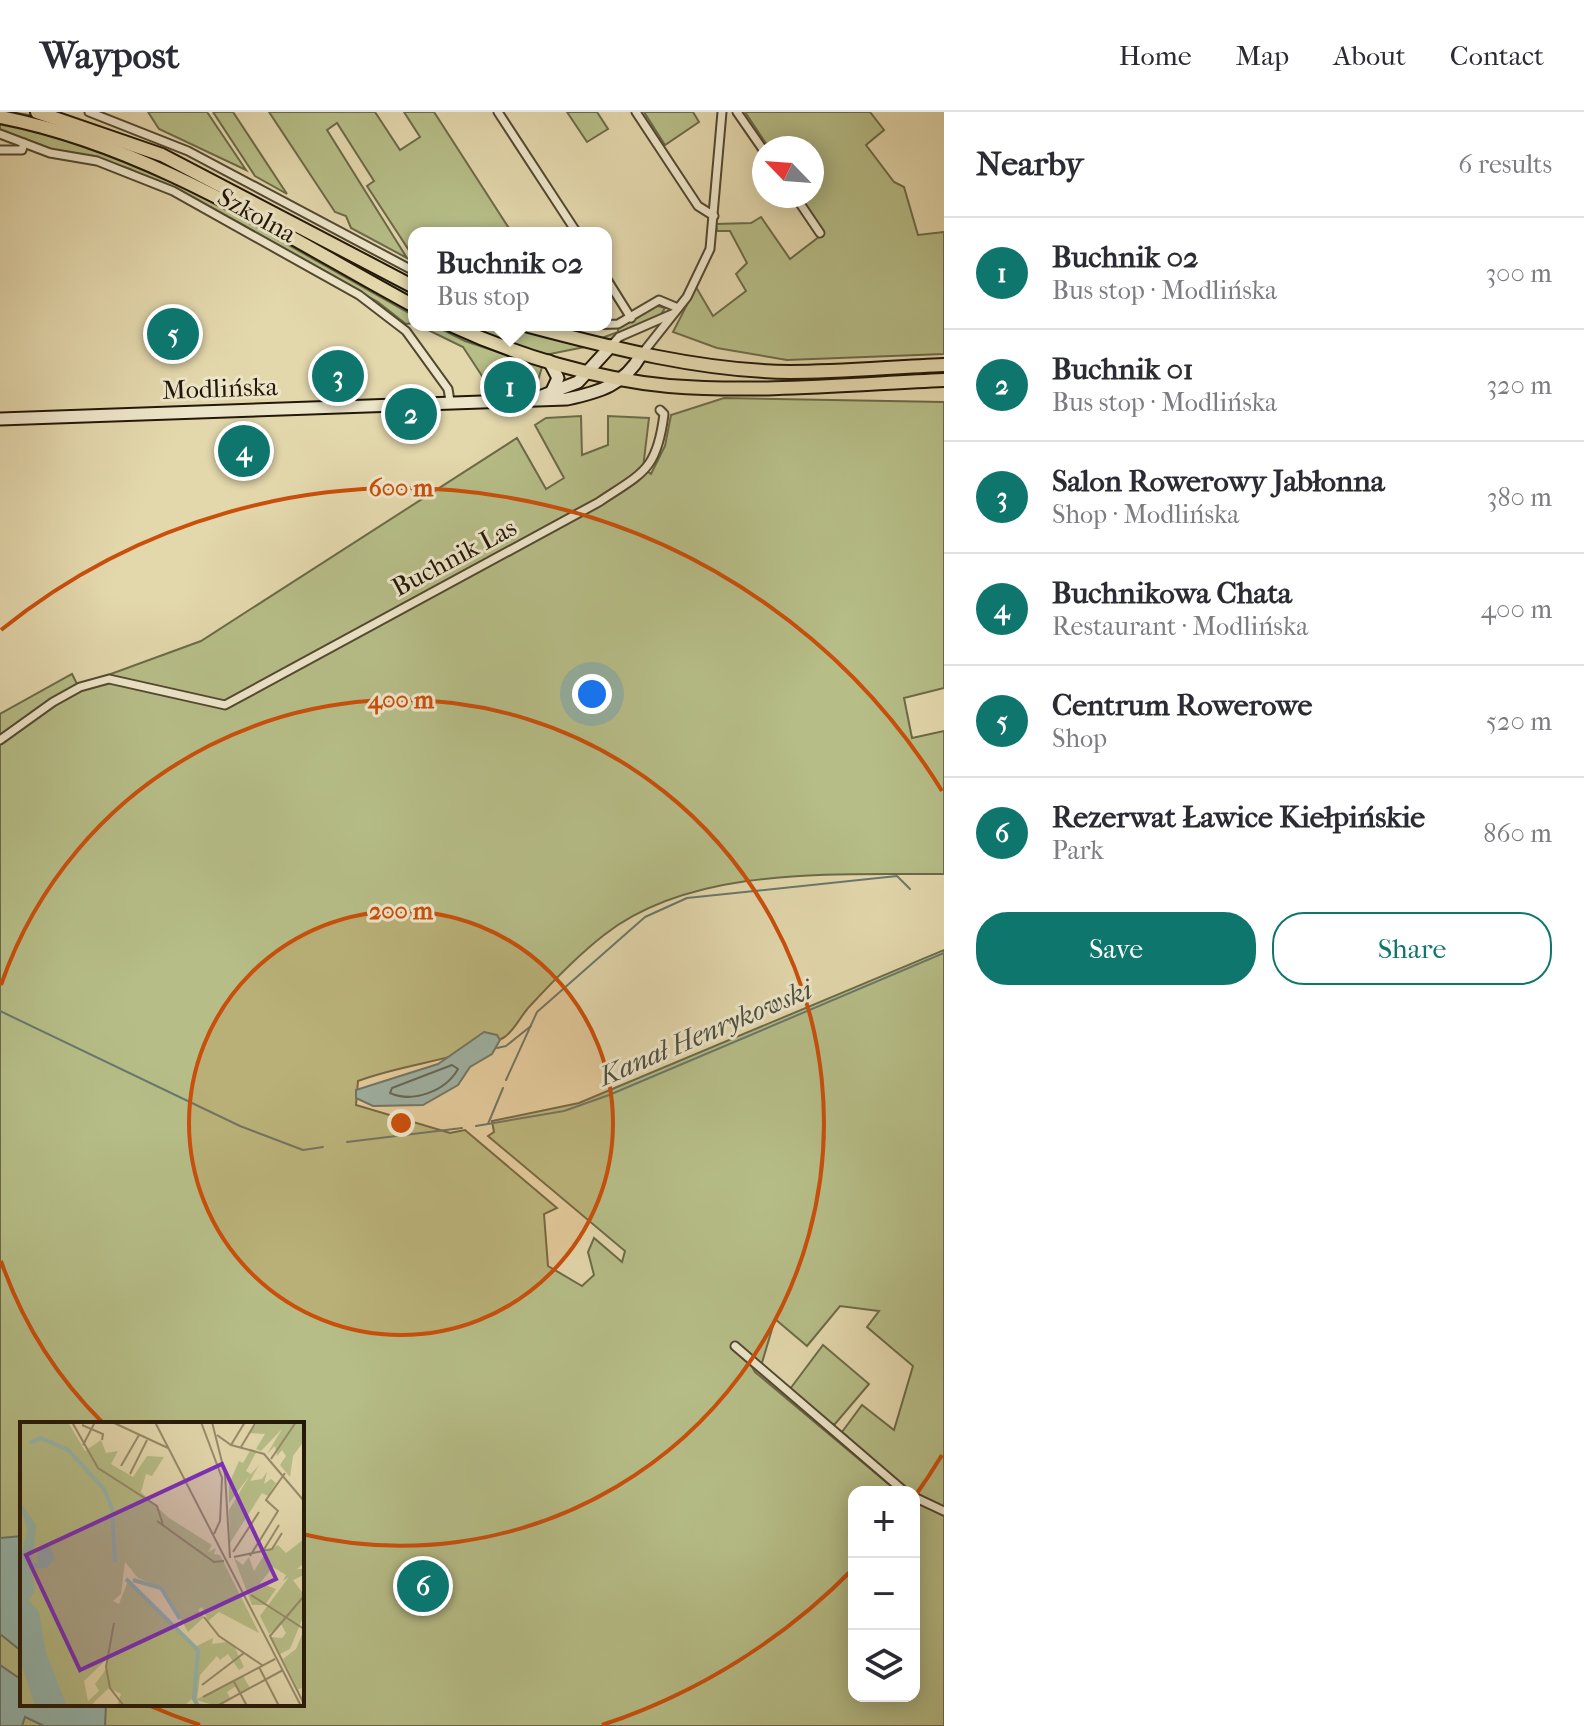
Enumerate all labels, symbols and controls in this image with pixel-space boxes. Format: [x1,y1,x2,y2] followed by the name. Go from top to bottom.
[40,33,179,78] text: Waypost
[1119,39,1192,72] text: Home
[1236,39,1289,72] text: Map
[1333,39,1406,72] text: About
[1450,39,1544,72] text: Contact
[752,136,824,208] north arrow
[976,144,1083,184] text: Nearby
[1458,149,1552,180] text: 6 results
[212,181,302,250] street label: Szkolna
[408,227,612,331] popup
[1052,240,1198,275] text: Buchnik 02
[437,246,583,281] text: Buchnik 02
[997,258,1007,289] text: 1
[1485,258,1552,289] text: 300 m
[1052,275,1277,306] text: Bus stop · Modlińska
[437,281,530,312] text: Bus stop
[147,304,199,364] pin: 5
[312,346,364,406] pin: 3
[1052,352,1194,387] text: Buchnik 01
[484,357,536,417] pin: 1
[995,370,1009,401] text: 2
[1486,370,1552,401] text: 320 m
[162,371,279,406] street label: Modlińska
[385,384,437,444] pin: 2
[1052,387,1277,418] text: Bus stop · Modlińska
[218,421,270,481] pin: 4
[1052,464,1385,499] text: Salon Rowerowy Jabłonna
[369,474,434,502] text: 600 m
[997,482,1007,513] text: 3
[1487,482,1552,513] text: 380 m
[1052,499,1239,530] text: Shop · Modlińska
[387,512,522,603] street label: Buchnik Las
[1052,576,1292,611] text: Buchnikowa Chata
[994,594,1010,625] text: 4
[1481,594,1552,625] text: 400 m
[1052,611,1308,642] text: Restaurant · Modlińska
[572,674,612,714] your location
[367,686,435,715] text: 400 m
[1052,688,1312,723] text: Centrum Rowerowe
[996,706,1008,737] text: 5
[1486,706,1552,737] text: 520 m
[1052,723,1107,754] text: Shop
[1052,800,1425,835] text: Rezerwat Ławice Kiełpińskie
[995,818,1009,849] text: 6
[1483,818,1552,849] text: 860 m
[1052,835,1104,866] text: Park
[369,897,434,925] text: 200 m
[976,912,1256,985] button: Save
[1272,912,1552,985] button: Share
[592,972,819,1093] water label: Kanał Henrykowski
[387,1109,415,1137] centre of rings
[20,1422,304,1706] inset map
[848,1486,920,1702] map controls
[848,1486,920,1558] button: +
[397,1556,449,1616] pin: 6
[848,1558,920,1630] button: −
[848,1630,920,1702] button: layers

